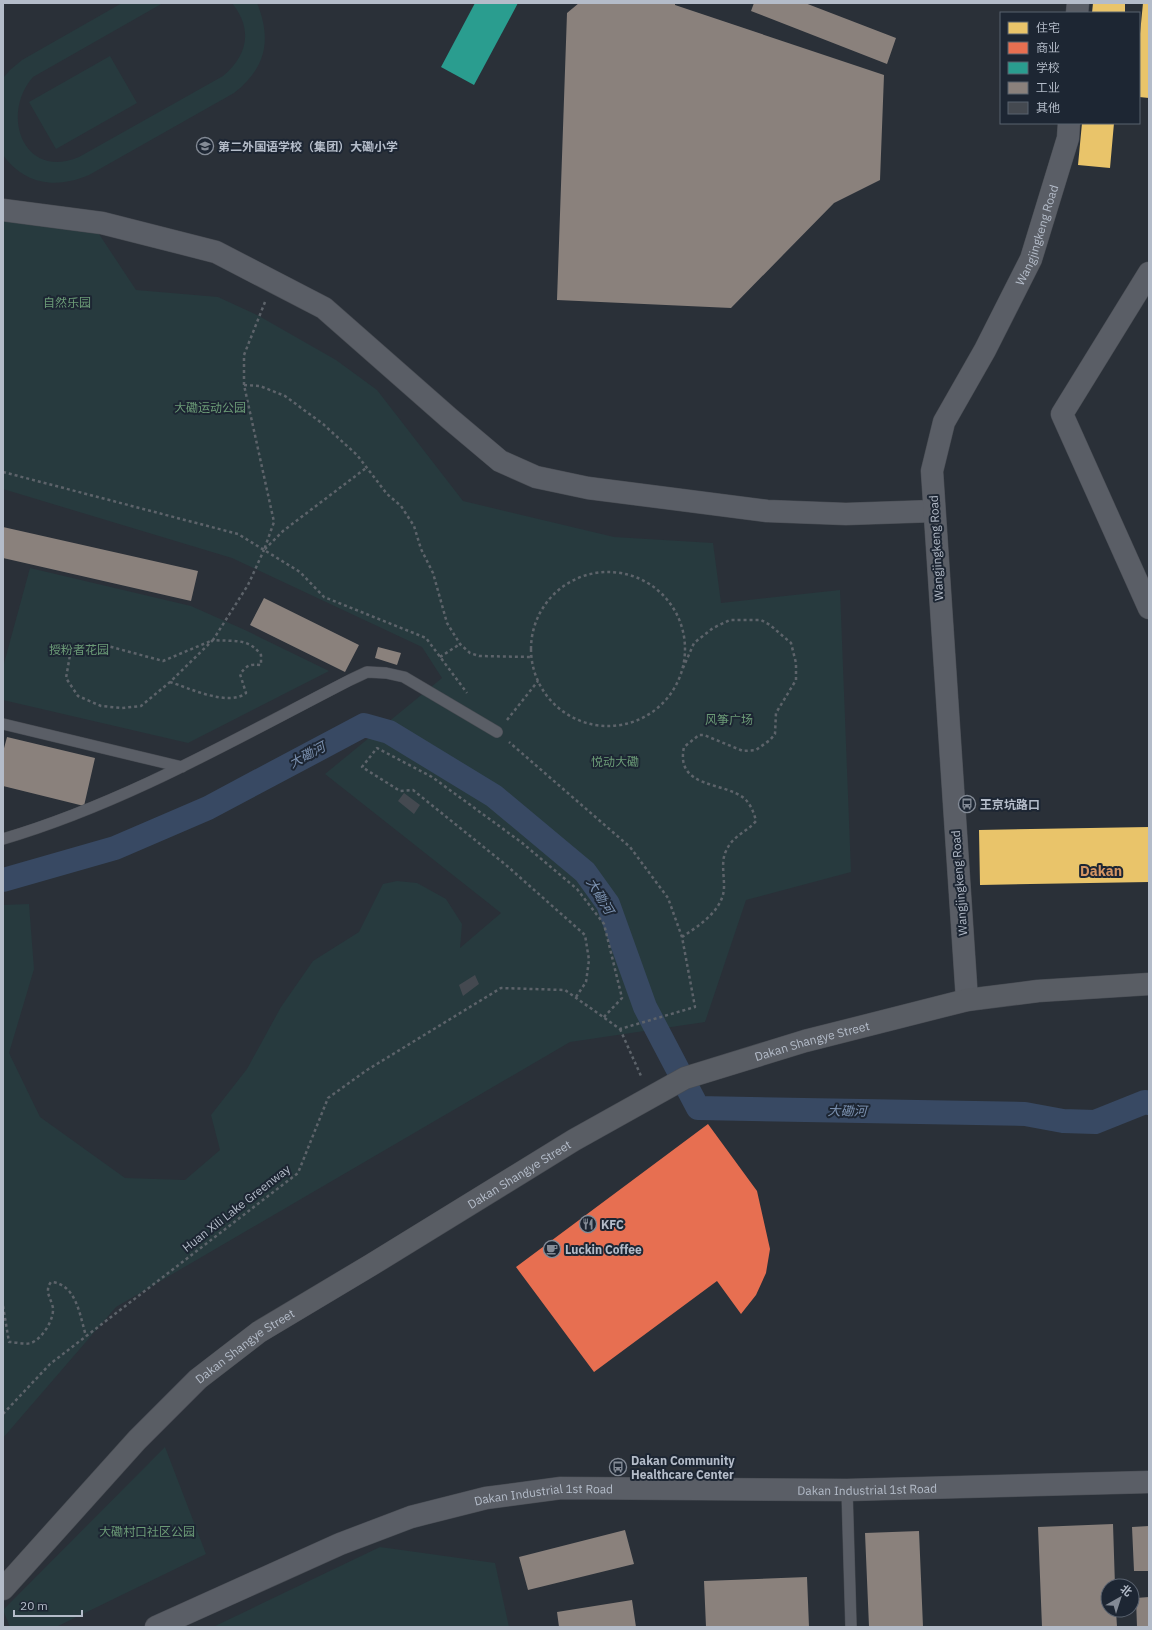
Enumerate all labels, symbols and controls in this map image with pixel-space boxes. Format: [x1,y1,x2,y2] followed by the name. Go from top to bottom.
[1000,12,1140,124] legend
[1036,20,1060,35] text: 住宅
[1036,40,1060,55] text: 商业
[1036,60,1060,75] text: 学校
[1036,80,1060,95] text: 工业
[1036,100,1060,115] text: 其他
[195,136,215,156] school or university icon: 第二外国语学校（集团）大磡小学
[218,139,398,154] place label: 第二外国语学校（集团）大磡小学
[1012,183,1061,288] street label: Wangjingkeng Road
[43,295,91,310] park label: 自然乐园
[174,400,246,415] park label: 大磡运动公园
[926,495,946,601] street label: Wangjingkeng Road
[49,642,109,657] park label: 授粉者花园
[705,712,753,727] park label: 风筝广场
[286,737,331,772] water label: 大磡河
[591,754,639,769] park label: 悦动大磡
[957,794,977,814] bus stop icon: 王京坑路口
[980,797,1040,812] place label: 王京坑路口
[948,830,970,936] street label: Wangjingkeng Road
[1080,862,1122,880] district label: Dakan
[583,875,619,920] water label: 大磡河
[753,1018,871,1064] street label: Dakan Shangye Street
[827,1102,870,1120] water label: 大磡河
[465,1136,573,1211] street label: Dakan Shangye Street
[179,1161,293,1255] street label: Huan Xili Lake Greenway
[578,1214,598,1234] restaurant icon: KFC
[601,1217,624,1232] place label: KFC
[542,1239,562,1259] cafe icon: Luckin Coffee
[565,1242,642,1257] place label: Luckin Coffee
[192,1305,297,1386] street label: Dakan Shangye Street
[631,1453,735,1482] place label: Dakan Community Healthcare Center
[608,1457,628,1477] bus stop icon: Dakan Community Healthcare Center
[472,1480,613,1508] street label: Dakan Industrial 1st Road
[797,1480,937,1498] street label: Dakan Industrial 1st Road
[99,1524,195,1539] park label: 大磡村口社区公园
[1100,1578,1140,1618] north arrow
[1118,1581,1135,1599] text: 北
[14,1592,82,1618] scale bar
[20,1598,48,1613] text: 20 m

